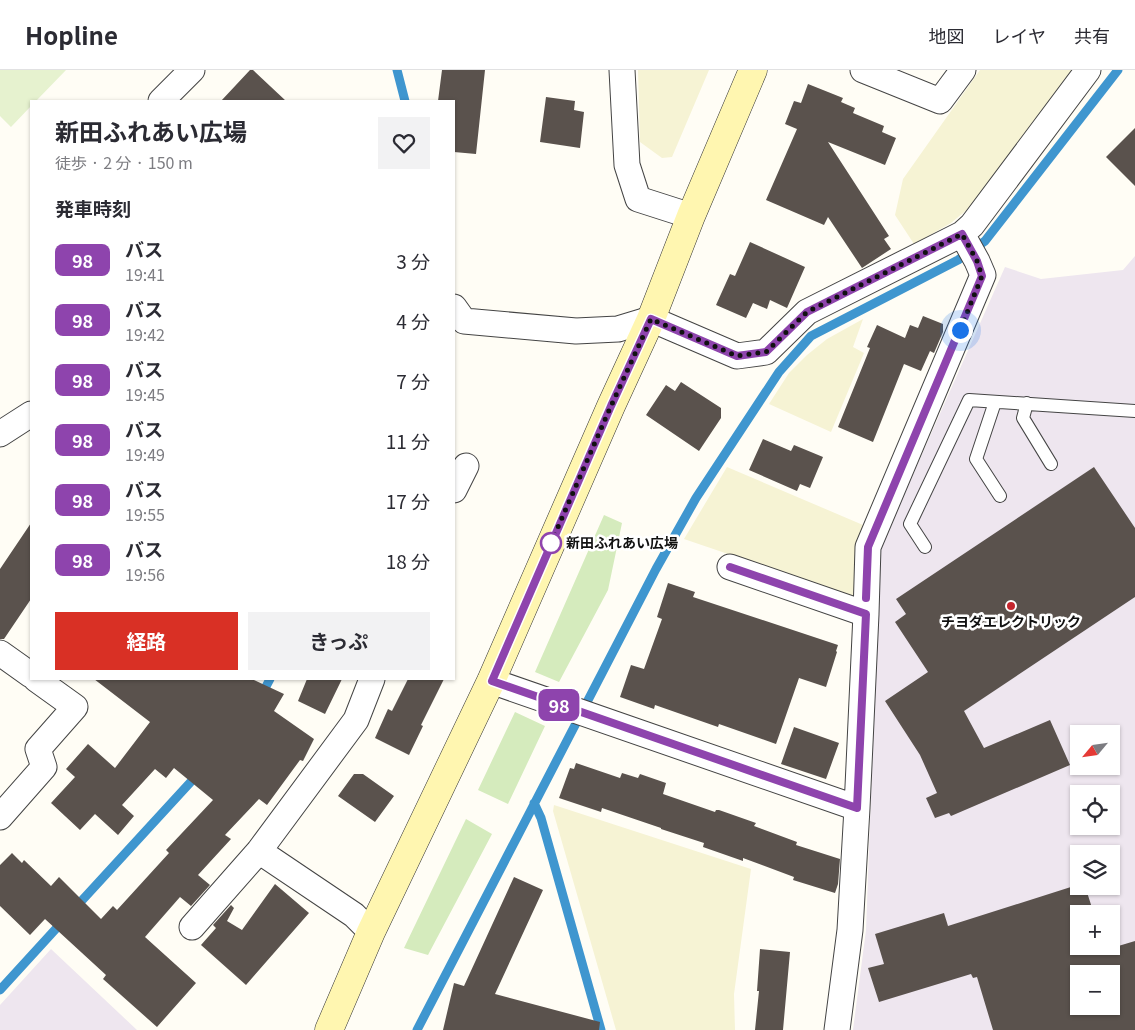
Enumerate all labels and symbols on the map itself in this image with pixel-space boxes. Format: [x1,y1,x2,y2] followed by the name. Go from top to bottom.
[948,318,973,343] your location
[540,532,562,554] marker: 新田ふれあい広場
[566,532,678,552] place label: 新田ふれあい広場
[1005,600,1017,612] marker: チヨダエレクトリック
[941,611,1081,631] place label: チヨダエレクトリック
[536,689,582,721] line badge: 98
[1070,725,1120,775] north arrow

